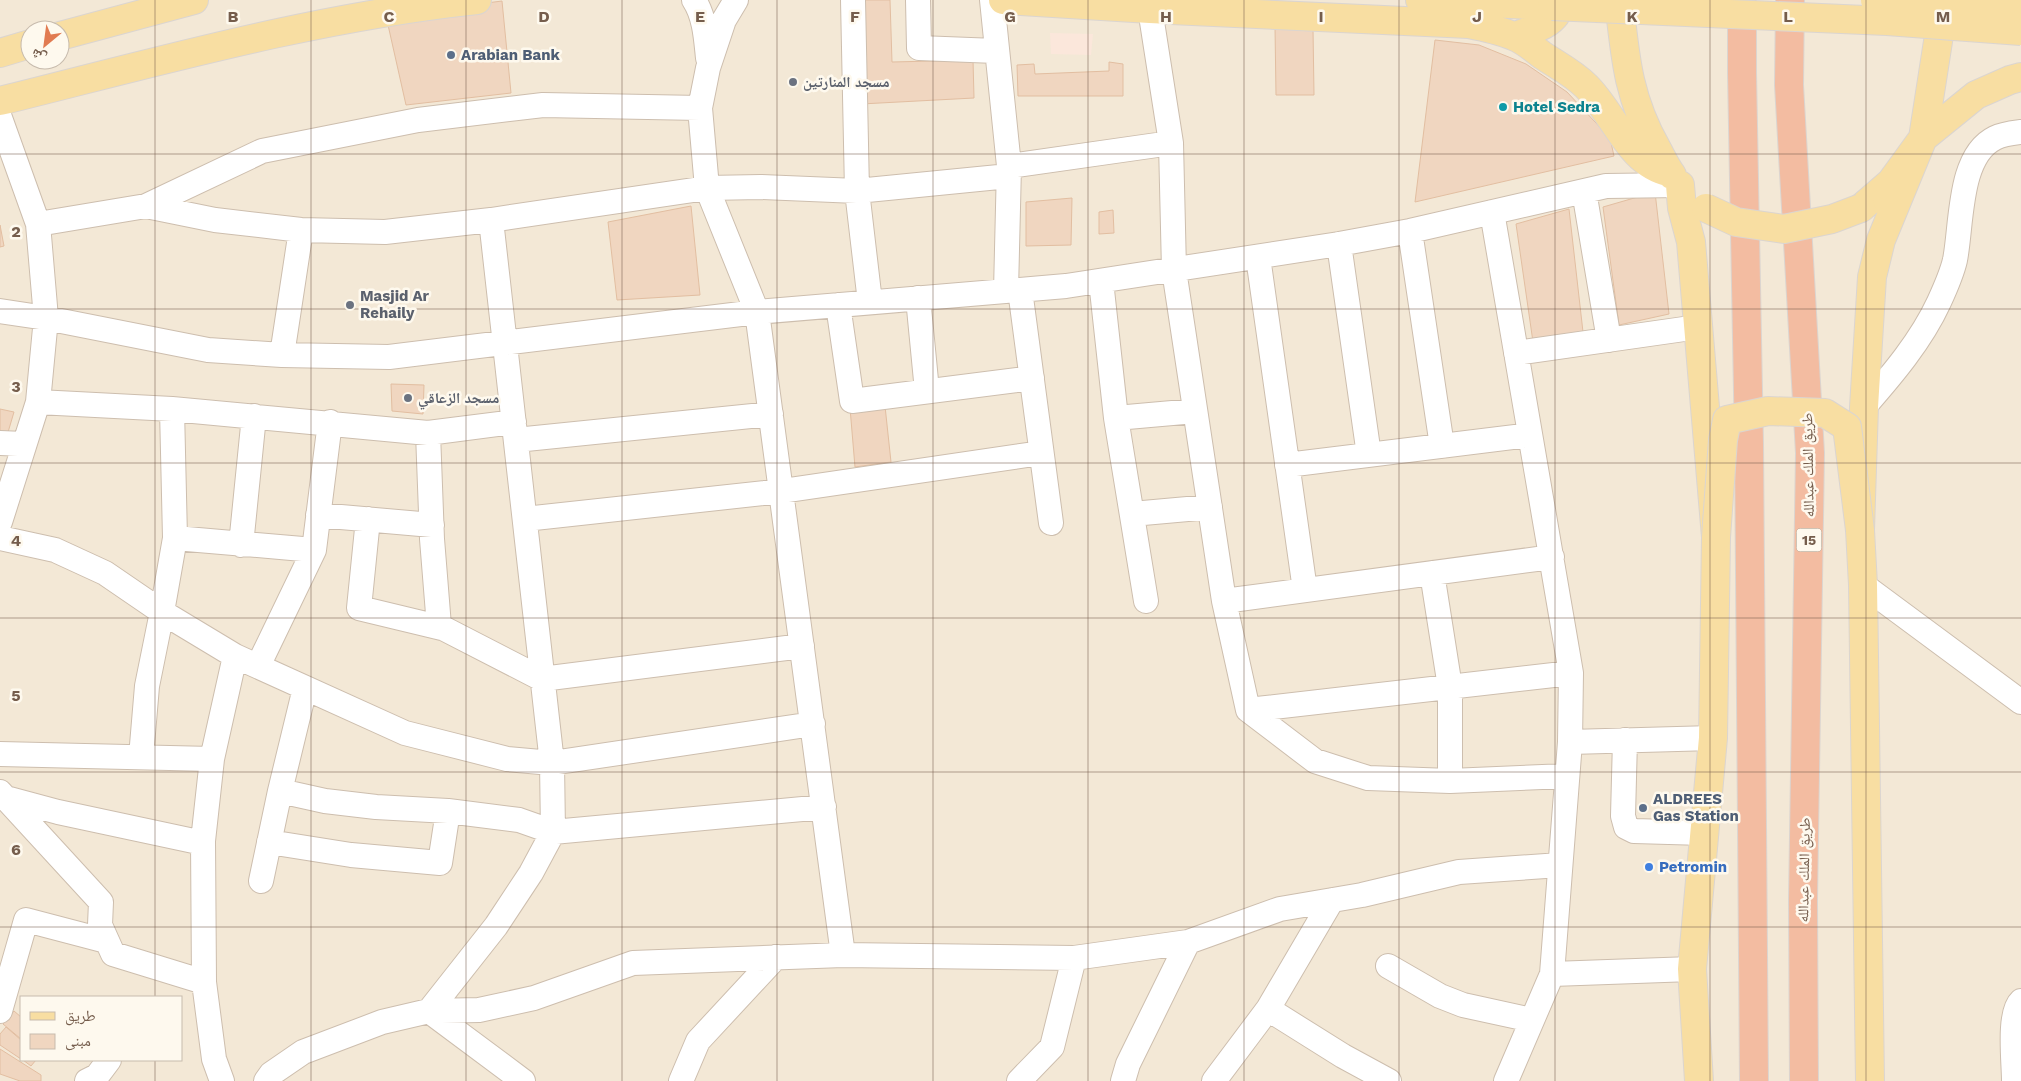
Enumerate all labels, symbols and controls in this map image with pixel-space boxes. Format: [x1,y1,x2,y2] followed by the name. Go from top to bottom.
[228,7,239,26] text: B
[384,7,395,26] text: C
[538,7,550,26] text: D
[695,7,705,26] text: E
[850,7,860,26] text: F
[1004,7,1016,26] text: G
[1160,7,1172,26] text: H
[1318,7,1324,26] text: I
[1472,7,1482,26] text: J
[1626,7,1638,26] text: K
[1783,7,1793,26] text: L
[1936,7,1950,26] text: M
[20,20,70,70] north arrow
[28,45,50,67] text: ش
[461,46,560,64] place label: Arabian Bank
[445,49,457,61] marker: Arabian Bank
[803,73,890,91] place label: مسجد المنارتين
[787,76,799,88] marker: مسجد المنارتين
[1513,98,1600,116] place label: Hotel Sedra
[1497,101,1509,113] marker: Hotel Sedra
[11,222,21,241] text: 2
[360,287,430,322] place label: Masjid Ar Rehaily
[344,299,356,311] marker: Masjid Ar Rehaily
[11,377,21,396] text: 3
[418,389,499,410] place label: مسجد الزعاقي
[402,392,414,404] marker: مسجد الزعاقي
[1798,412,1819,518] street label: طريق الملك عبدالله
[1796,528,1822,552] road number: 15
[11,531,21,550] text: 4
[11,686,21,705] text: 5
[1653,790,1739,825] place label: ALDREES Gas Station
[1637,802,1649,814] marker: ALDREES Gas Station
[1794,817,1815,923] street label: طريق الملك عبدالله
[11,840,21,859] text: 6
[1659,858,1727,876] place label: Petromin
[1643,861,1655,873] marker: Petromin
[20,996,182,1061] legend
[65,1007,96,1026] text: طريق
[65,1032,91,1051] text: مبنى

